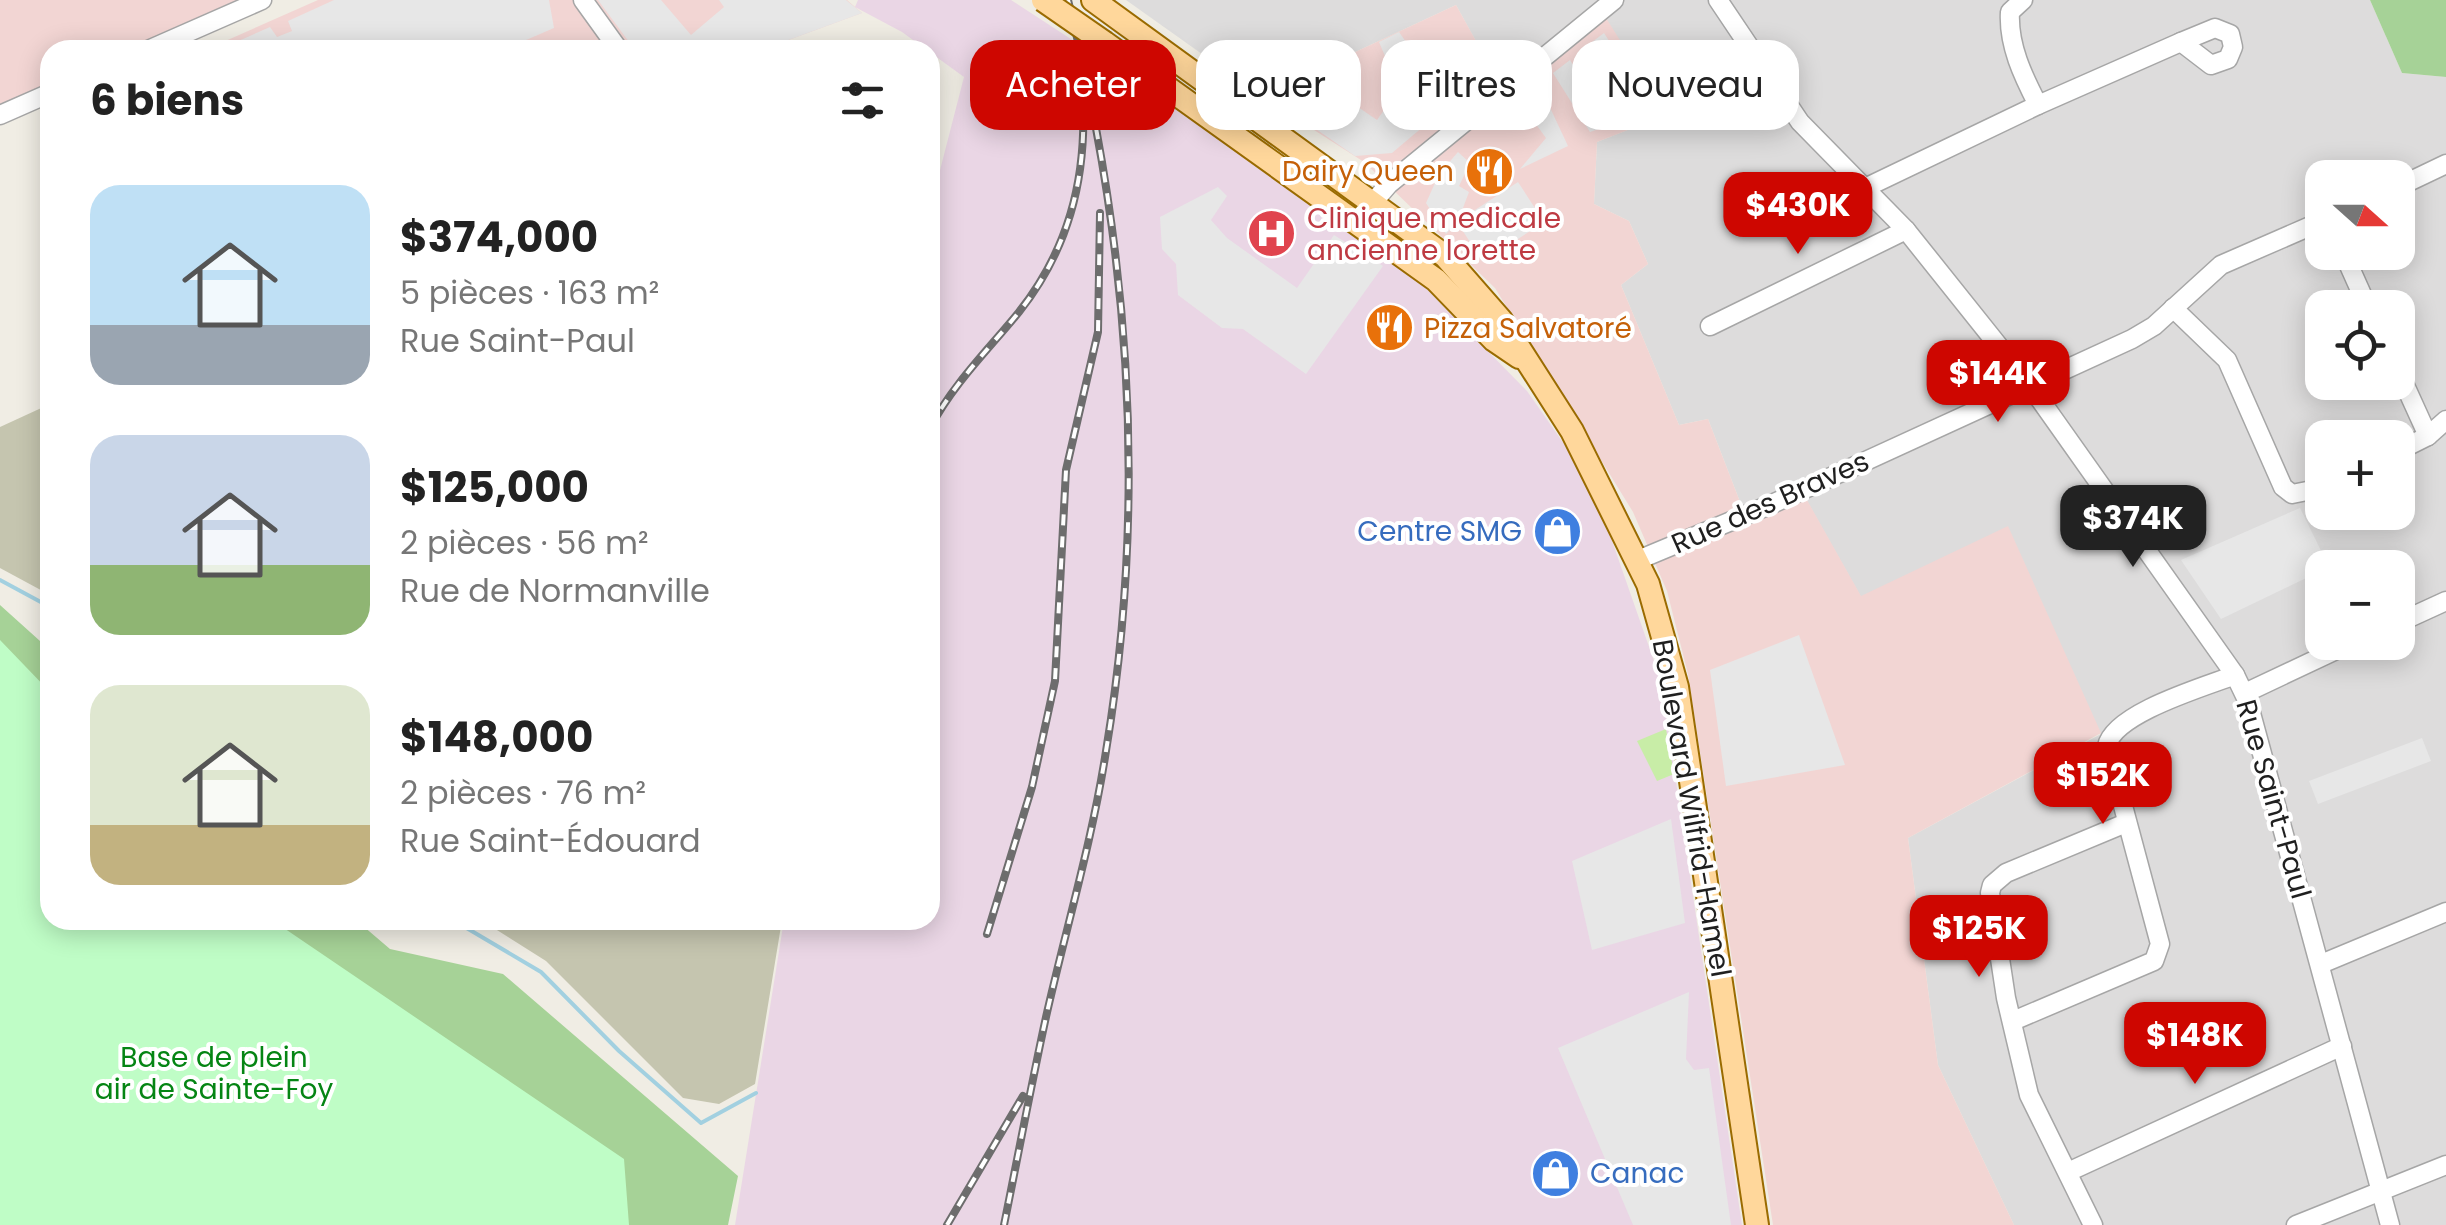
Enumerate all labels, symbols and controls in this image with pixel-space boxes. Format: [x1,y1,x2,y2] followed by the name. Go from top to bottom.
[970,40,1176,130] chip: Acheter
[1196,40,1361,130] chip: Louer
[1381,40,1552,130] chip: Filtres
[1572,40,1799,130] chip: Nouveau
[90,71,244,130] text: 6 biens
[835,73,890,128] icon: filters
[1463,145,1515,197] restaurant icon: Dairy Queen
[1282,152,1454,191] place label: Dairy Queen
[2305,160,2415,270] north arrow
[2305,160,2415,660] map controls
[1728,172,1868,257] pin: $430K
[1745,182,1851,227] text: $430K
[1307,199,1561,270] place label: Clinique medicale ancienne lorette
[400,208,598,267] text: $374,000
[1246,208,1298,260] hospital icon: Clinique medicale ancienne lorette
[170,225,290,345] icon: home
[400,270,659,315] text: 5 pièces · 163 m²
[2305,290,2415,400] button: locate
[1363,302,1415,354] restaurant icon: Pizza Salvatoré
[1424,309,1632,348] place label: Pizza Salvatoré
[400,318,635,363] text: Rue Saint-Paul
[1928,340,2068,425] pin: $144K
[1949,350,2047,395] text: $144K
[2305,420,2415,530] button: +
[1665,441,1875,563] street label: Rue des Braves
[400,458,589,517] text: $125,000
[170,475,290,595] icon: home
[2063,485,2203,570] pin: $374K
[2082,495,2184,540] text: $374K
[1531,505,1583,557] shop icon: Centre SMG
[1357,512,1522,551] place label: Centre SMG
[400,520,649,565] text: 2 pièces · 56 m²
[2305,550,2415,660] button: −
[400,568,710,613] text: Rue de Normanville
[1643,636,1740,980] street label: Boulevard Wilfrid-Hamel
[2226,695,2321,903] street label: Rue Saint-Paul
[400,708,593,767] text: $148,000
[170,725,290,845] icon: home
[2033,742,2173,827] pin: $152K
[2056,752,2150,797] text: $152K
[400,770,646,815] text: 2 pièces · 76 m²
[400,818,701,863] text: Rue Saint-Édouard
[1909,895,2049,980] pin: $125K
[1932,905,2026,950] text: $125K
[2125,1002,2265,1087] pin: $148K
[2146,1012,2244,1057] text: $148K
[95,1038,333,1109] park label: Base de plein air de Sainte-Foy
[1529,1147,1581,1199] shop icon: Canac
[1590,1154,1684,1193] place label: Canac

